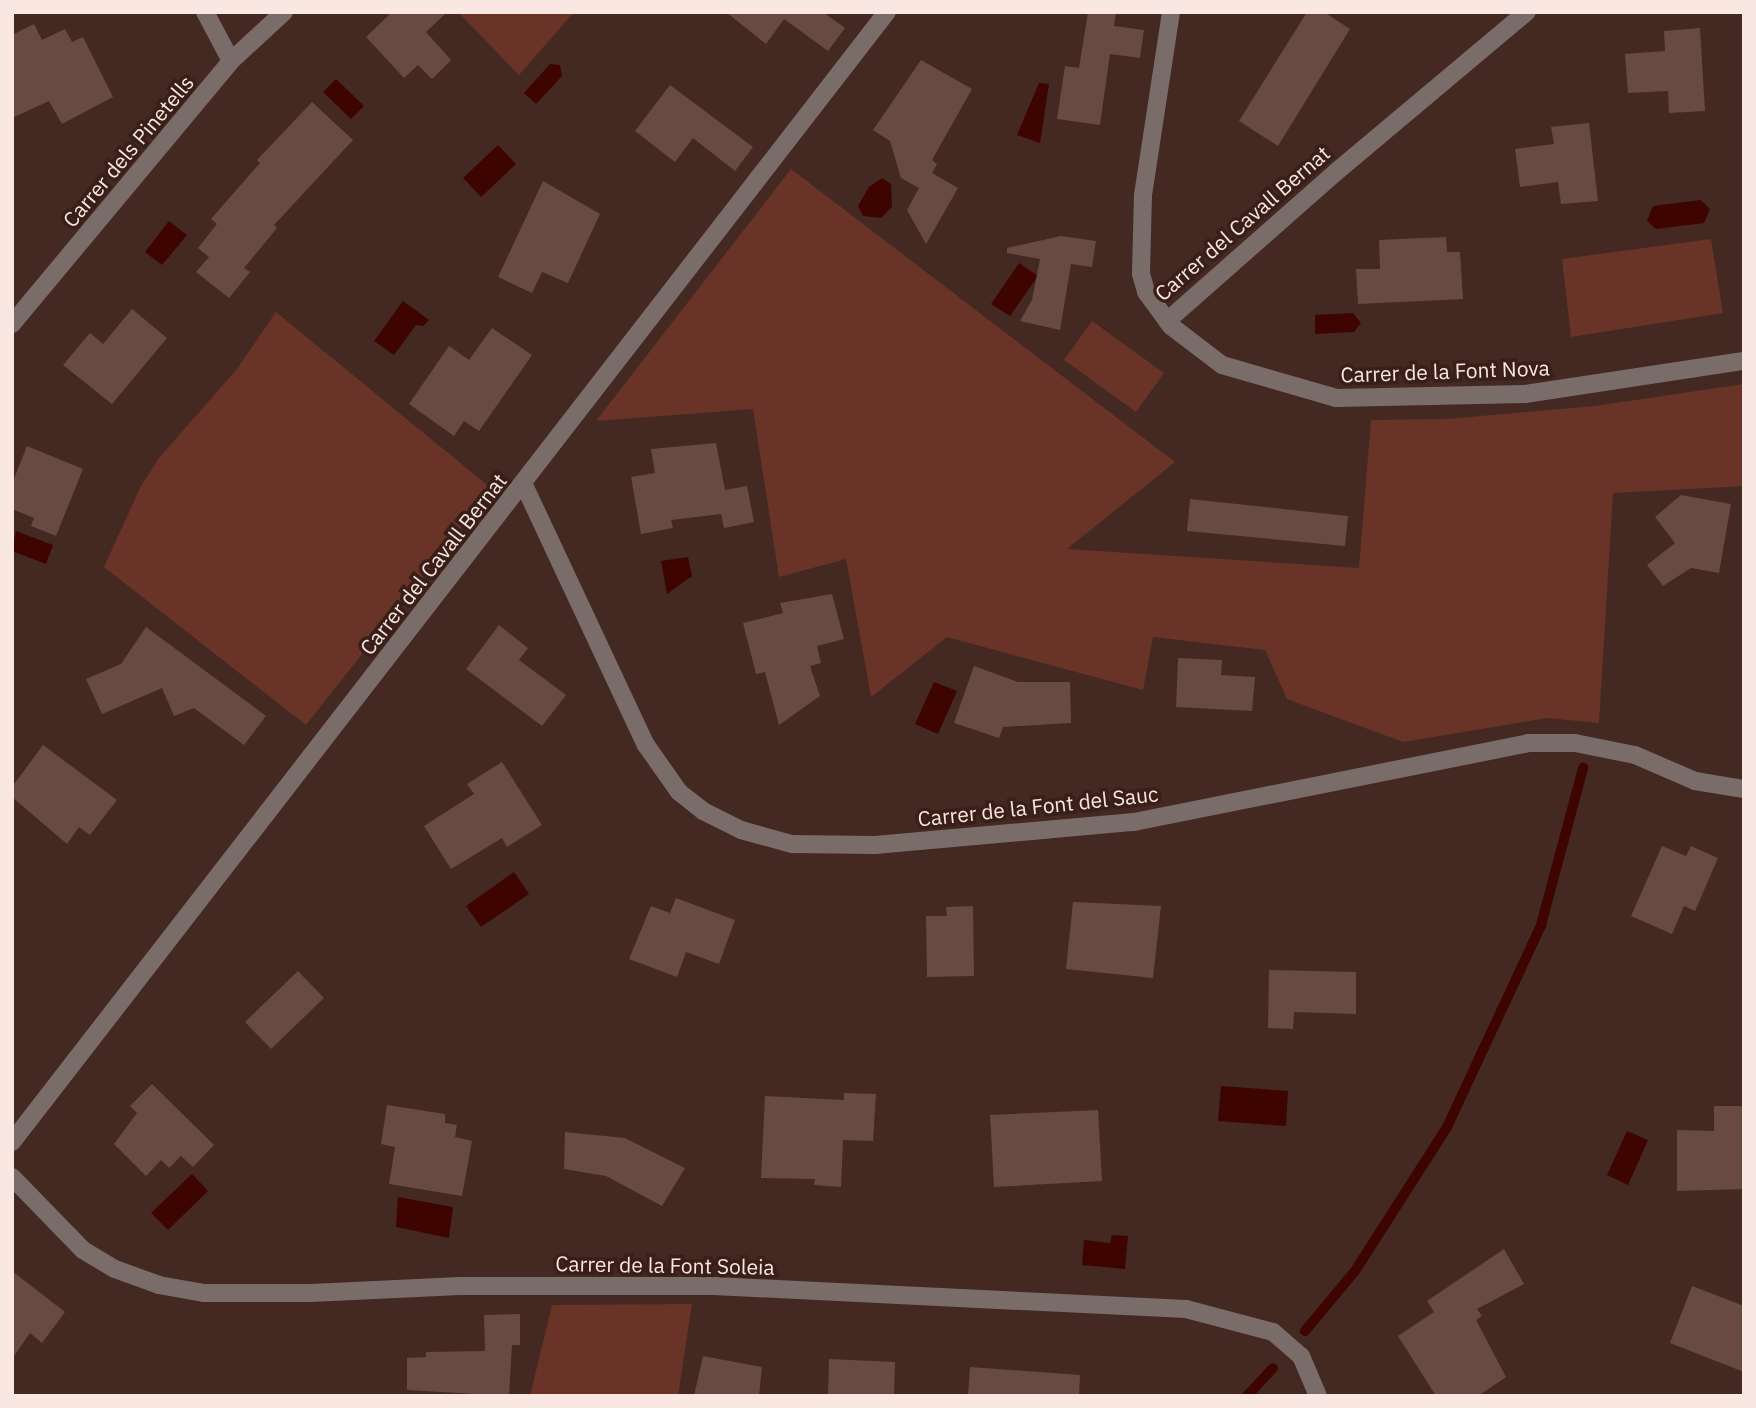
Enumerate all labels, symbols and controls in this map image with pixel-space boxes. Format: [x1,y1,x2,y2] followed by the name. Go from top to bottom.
[57,70,199,232] street label: Carrer dels Pinetells
[1149,140,1335,306] street label: Carrer del Cavall Bernat
[1340,355,1550,387] street label: Carrer de la Font Nova
[354,468,512,660] street label: Carrer del Cavall Bernat
[916,781,1160,831] street label: Carrer de la Font del Sauc
[555,1250,775,1280] street label: Carrer de la Font Soleia

